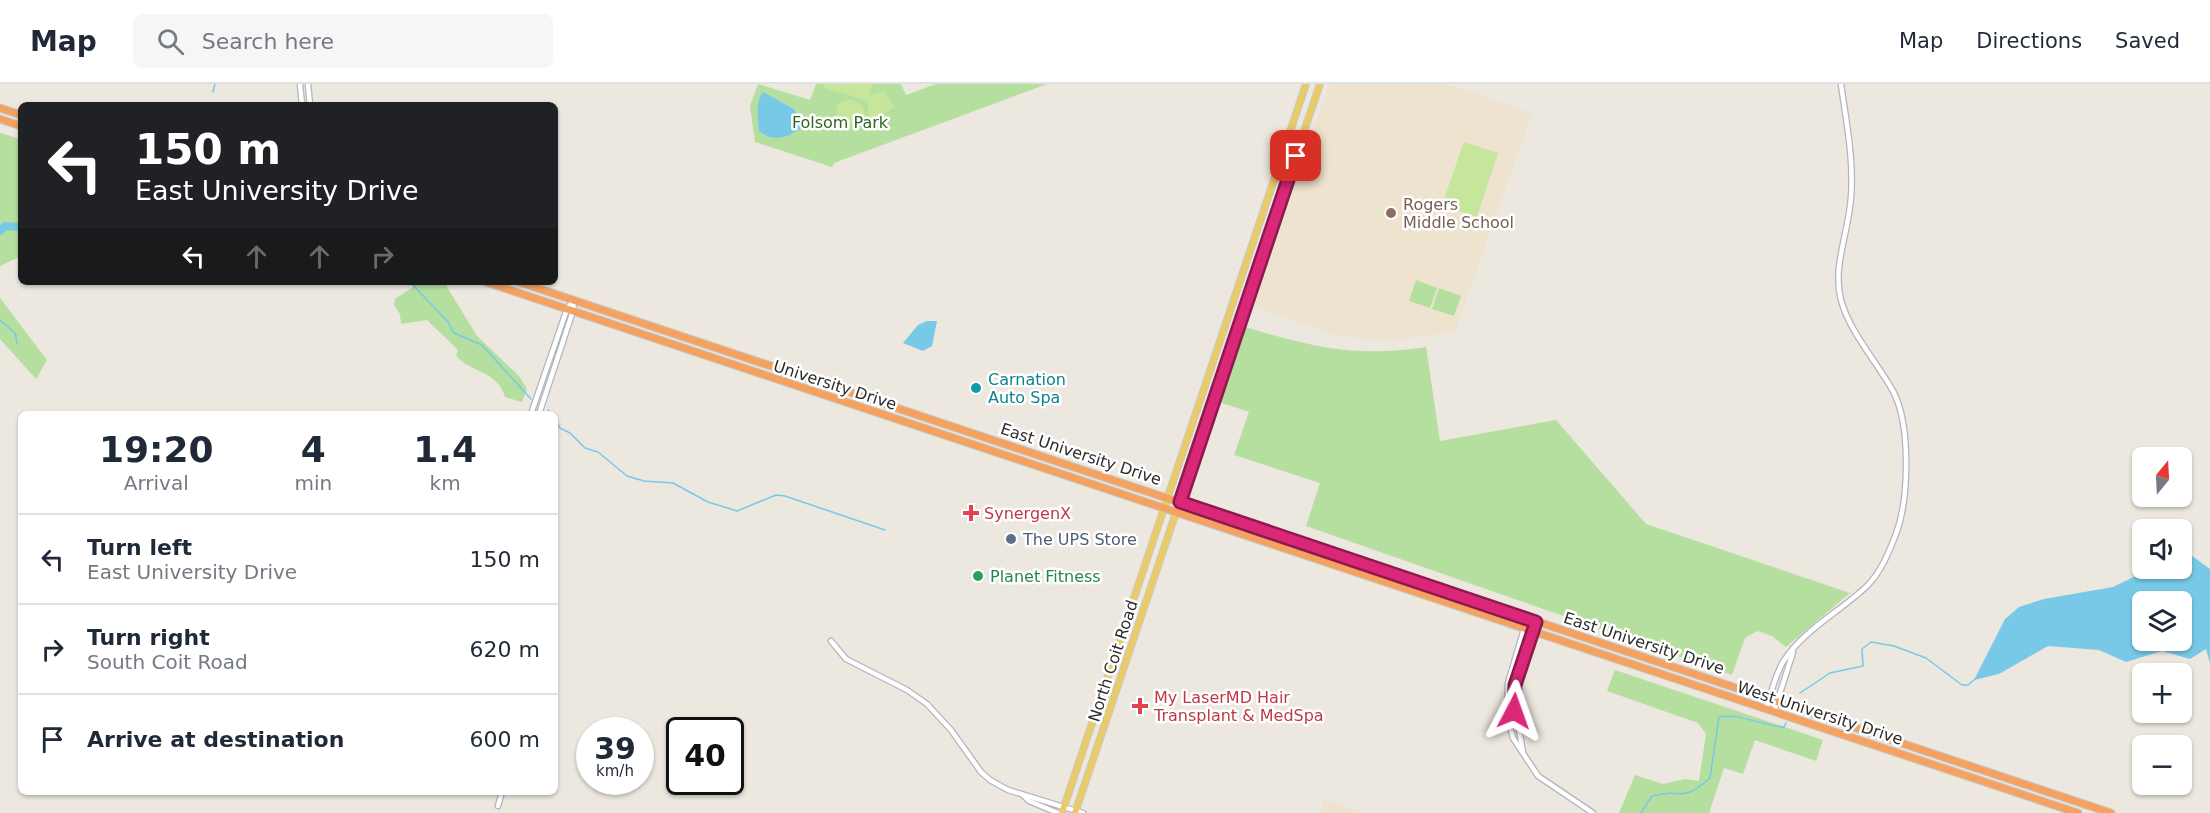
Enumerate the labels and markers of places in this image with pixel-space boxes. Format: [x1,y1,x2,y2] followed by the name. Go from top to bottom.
[1270,130,1321,181] pin
[1403,195,1514,232] place label: Rogers Middle School
[1384,206,1398,220] marker: Rogers Middle School
[988,370,1066,407] place label: Carnation Auto Spa
[969,381,983,395] marker: Carnation Auto Spa
[962,504,980,522] marker: SynergenX
[984,504,1071,523] place label: SynergenX
[1022,530,1137,549] place label: The UPS Store
[1004,532,1018,546] marker: The UPS Store
[990,567,1101,586] place label: Planet Fitness
[971,569,985,583] marker: Planet Fitness
[1153,688,1324,725] place label: My LaserMD Hair Transplant & MedSpa
[1131,697,1149,715] marker: My LaserMD Hair Transplant & MedSpa

